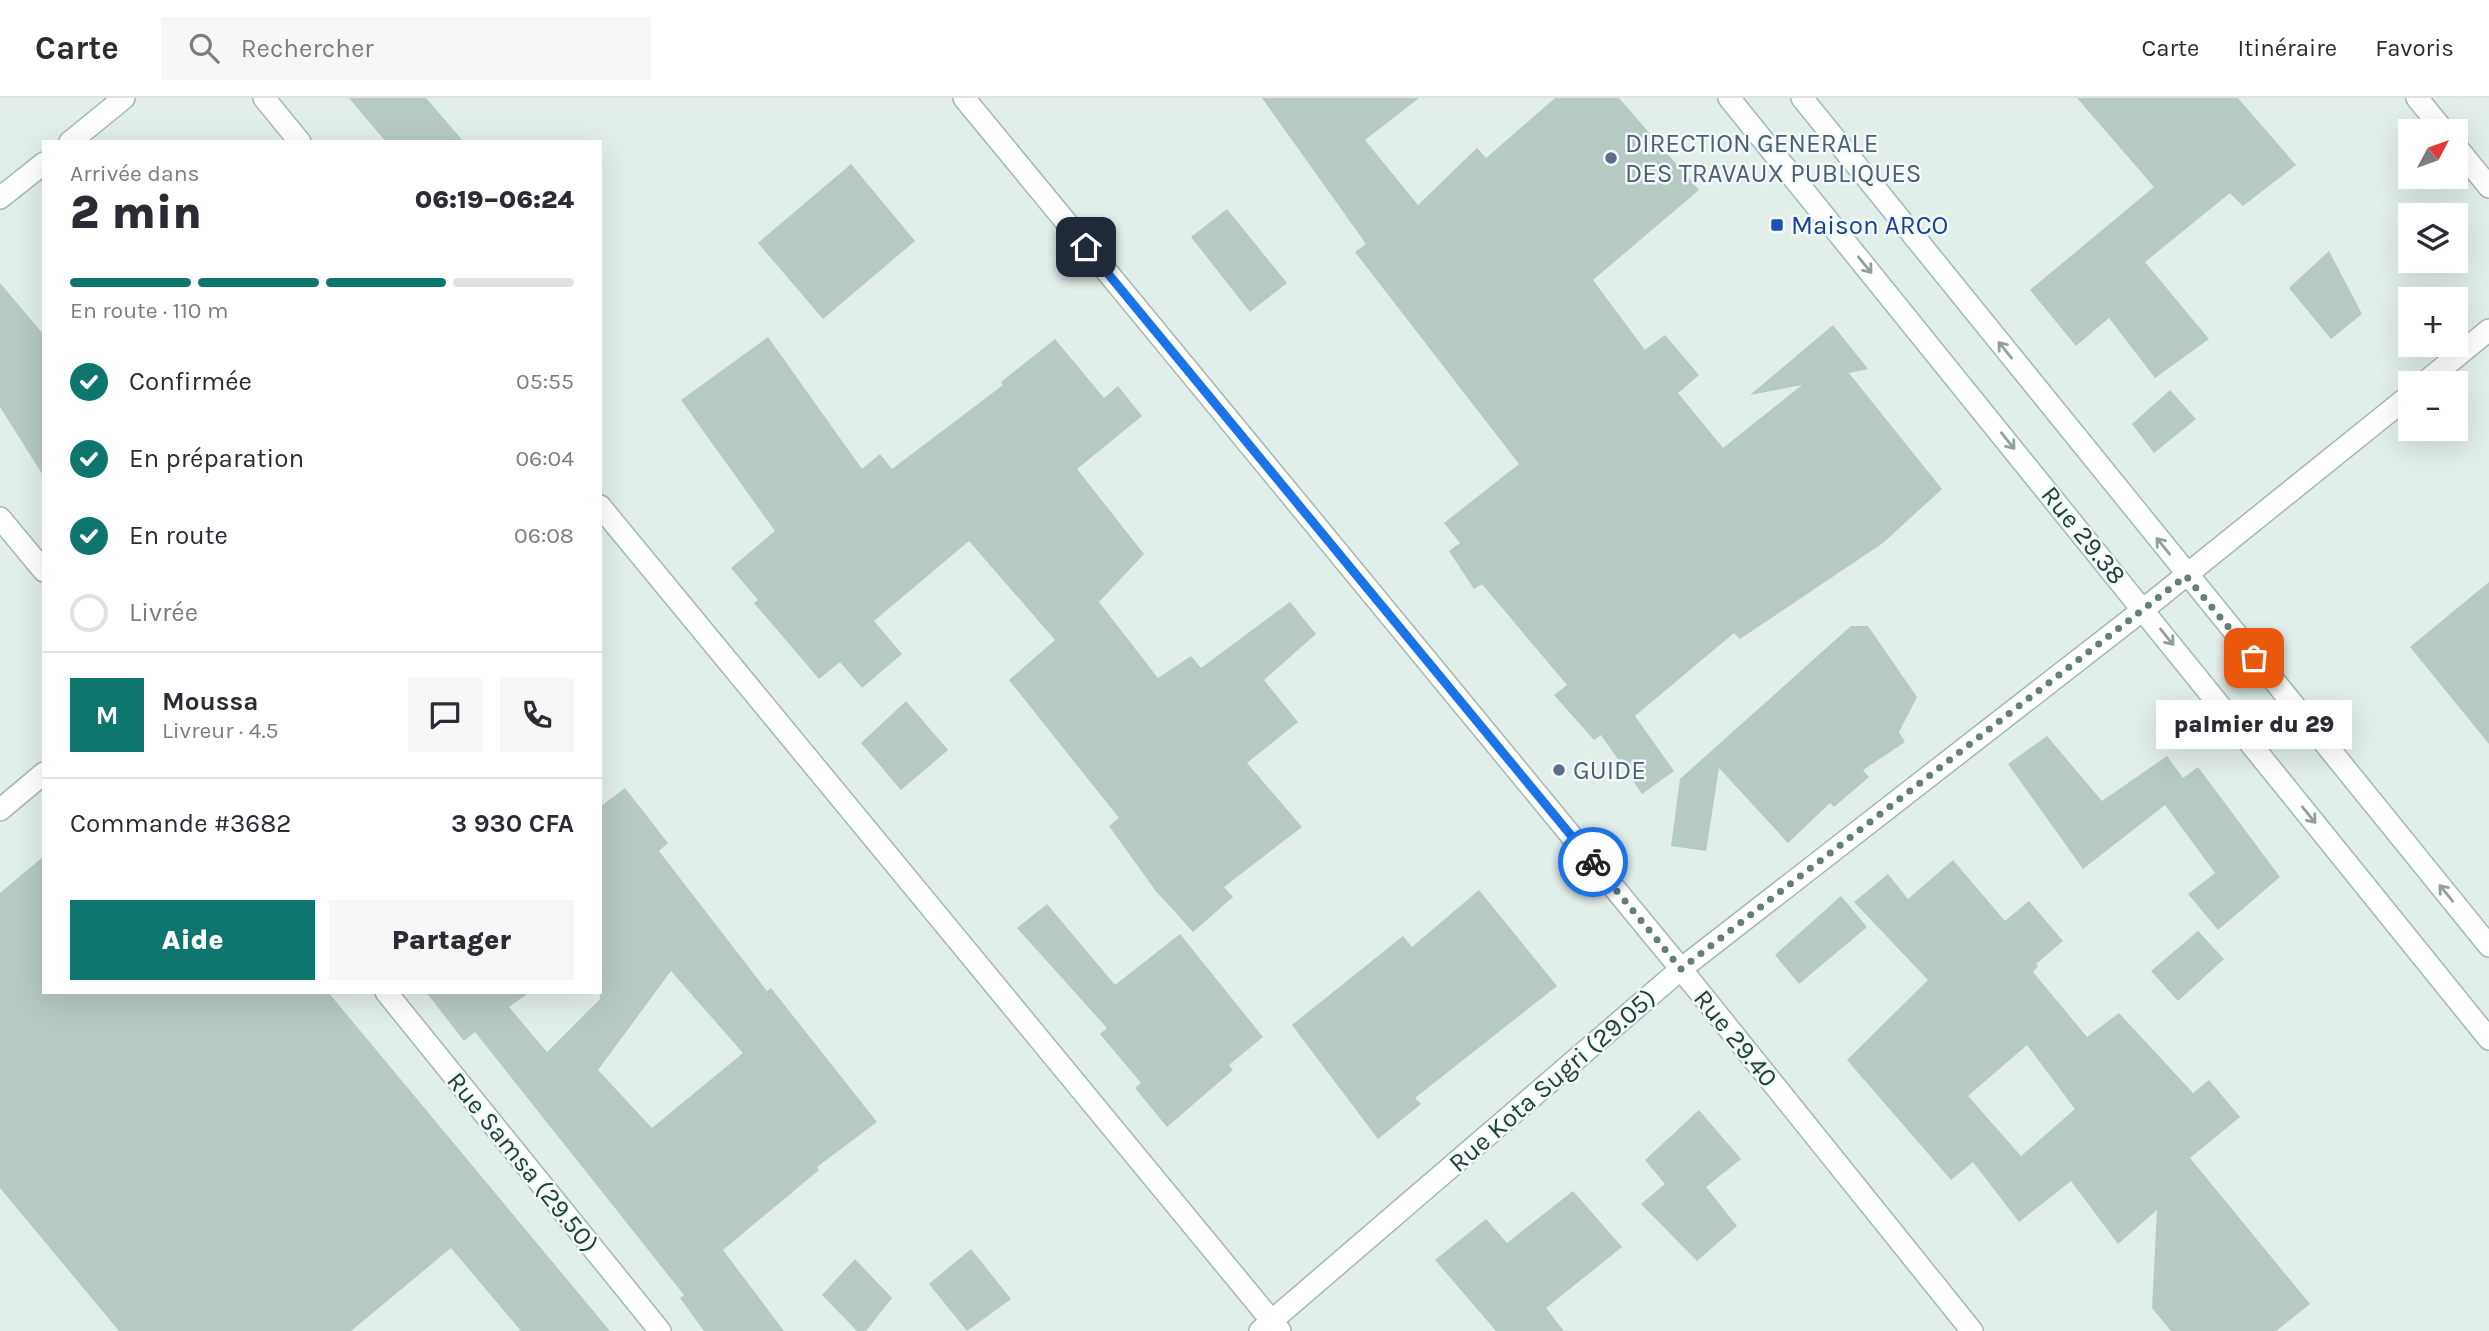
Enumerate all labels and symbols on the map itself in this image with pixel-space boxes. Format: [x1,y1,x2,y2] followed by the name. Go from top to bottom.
[2398,119,2468,189] north arrow
[1625,128,1922,189] place label: DIRECTION GENERALE DES TRAVAUX PUBLIQUES
[1603,150,1619,166] marker: DIRECTION GENERALE DES TRAVAUX PUBLIQUES
[1791,210,1948,241] place label: Maison ARCO
[1056,217,1116,277] pin
[1769,217,1785,233] marker: Maison ARCO
[1857,255,1873,273] one-way arrow
[1997,341,2012,359] one-way arrow
[2001,432,2016,450] one-way arrow
[2035,480,2133,591] street label: Rue 29.38
[2155,538,2170,556] one-way arrow
[2159,628,2174,646] one-way arrow
[2224,628,2284,688] pin
[2156,700,2352,749] callout: palmier du 29
[1573,755,1646,786] place label: GUIDE
[1551,762,1567,778] marker: GUIDE
[2302,805,2317,823] one-way arrow
[1558,827,1628,897] courier
[2438,885,2454,903] one-way arrow
[1442,982,1662,1179] street label: Rue Kota Sugri (29.05)
[1687,984,1784,1093] street label: Rue 29.40
[440,1066,605,1259] street label: Rue Samsa (29.50)

